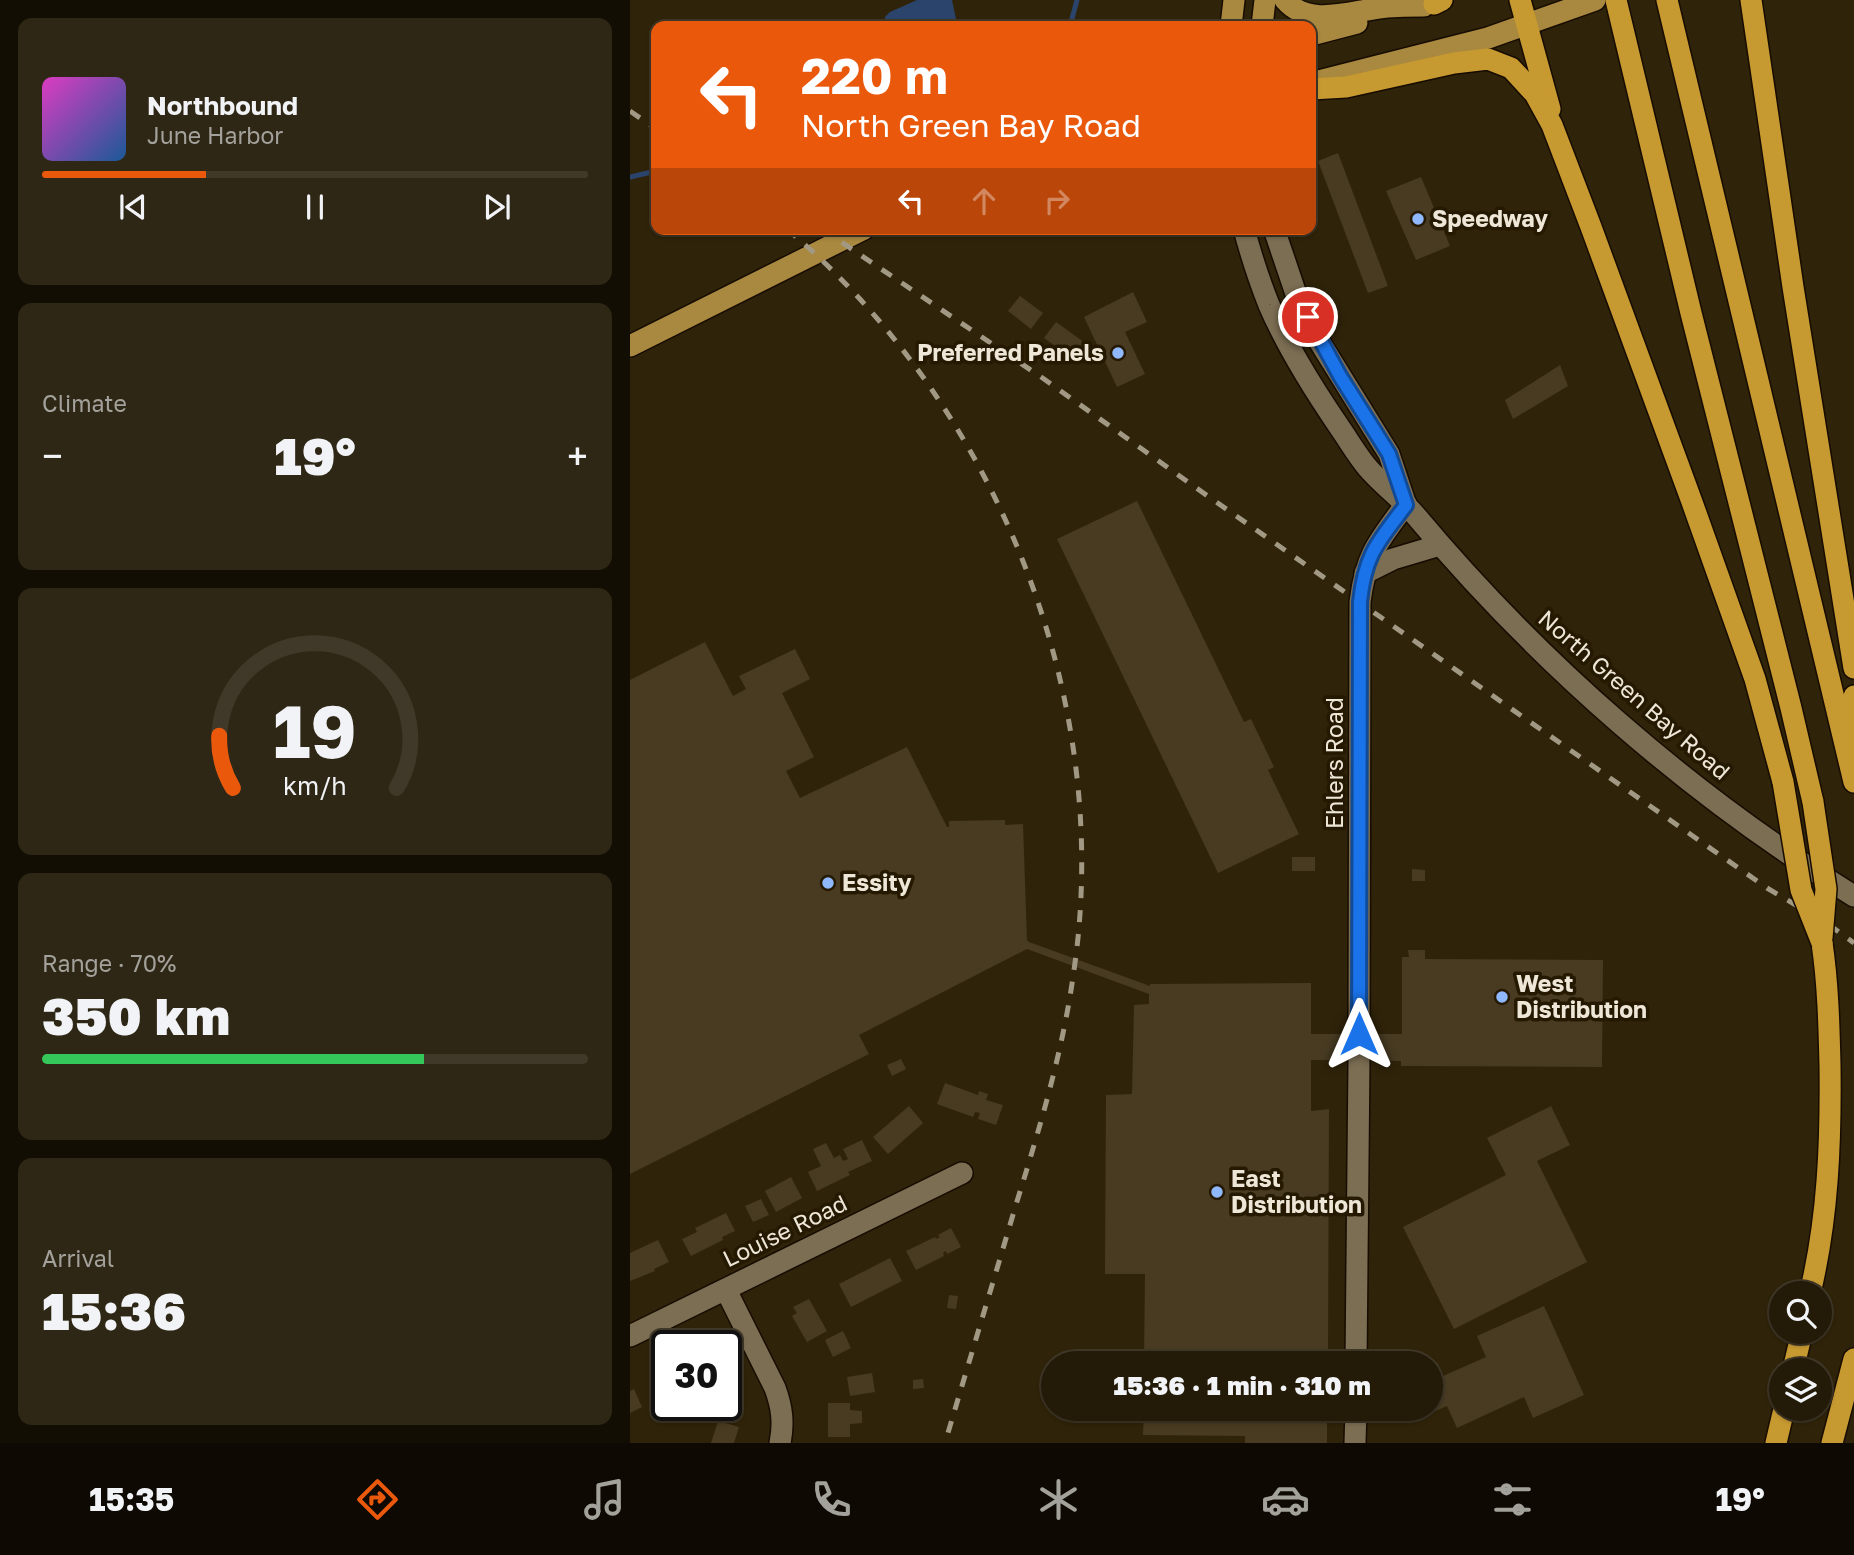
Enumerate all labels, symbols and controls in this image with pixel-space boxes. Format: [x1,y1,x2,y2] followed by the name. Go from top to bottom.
[801,46,948,105] text: 220 m
[686,49,777,140] icon: left
[147,90,298,121] text: Northbound
[801,106,1141,144] text: North Green Bay Road
[147,121,283,149] text: June Harbor
[892,182,930,220] icon: left
[965,182,1003,220] icon: ahead
[1038,182,1076,220] icon: right
[114,188,152,226] icon: previous
[296,188,334,226] icon: pause
[478,188,516,226] icon: next
[1432,204,1548,232] place label: Speedway
[1410,211,1426,227] marker: Speedway
[1278,287,1338,347] pin
[1289,298,1327,336] icon: arrive
[917,338,1104,366] place label: Preferred Panels
[1110,345,1126,361] marker: Preferred Panels
[42,389,127,417] text: Climate
[274,424,356,486] text: 19°
[42,433,63,478] text: −
[567,433,588,478] text: +
[1533,604,1736,785] street label: North Green Bay Road
[273,687,357,774] text: 19
[1320,697,1348,829] street label: Ehlers Road
[283,769,347,800] text: km/h
[842,868,912,896] place label: Essity
[820,875,836,891] marker: Essity
[42,949,176,977] text: Range · 70%
[1516,969,1647,1023] place label: West Distribution
[42,984,230,1046] text: 350 km
[1494,989,1510,1005] marker: West Distribution
[1322,997,1396,1071] position arrow
[1231,1164,1362,1218] place label: East Distribution
[1209,1184,1225,1200] marker: East Distribution
[718,1188,851,1272] street label: Louise Road
[42,1244,114,1272] text: Arrival
[42,1279,186,1341] text: 15:36
[1769,1281,1832,1421] map controls
[1769,1281,1832,1344] button: search
[651,1330,742,1421] speed limit sign: 30
[1769,1358,1832,1421] button: layers
[1113,1370,1371,1401] text: 15:36 · 1 min · 310 m
[353,1475,402,1524] icon: directions
[580,1475,629,1524] icon: music
[807,1475,856,1524] icon: phone
[1034,1475,1083,1524] icon: climate
[1261,1475,1310,1524] icon: car
[1488,1475,1537,1524] icon: filters
[89,1480,174,1518] text: 15:35
[1716,1480,1765,1518] text: 19°

